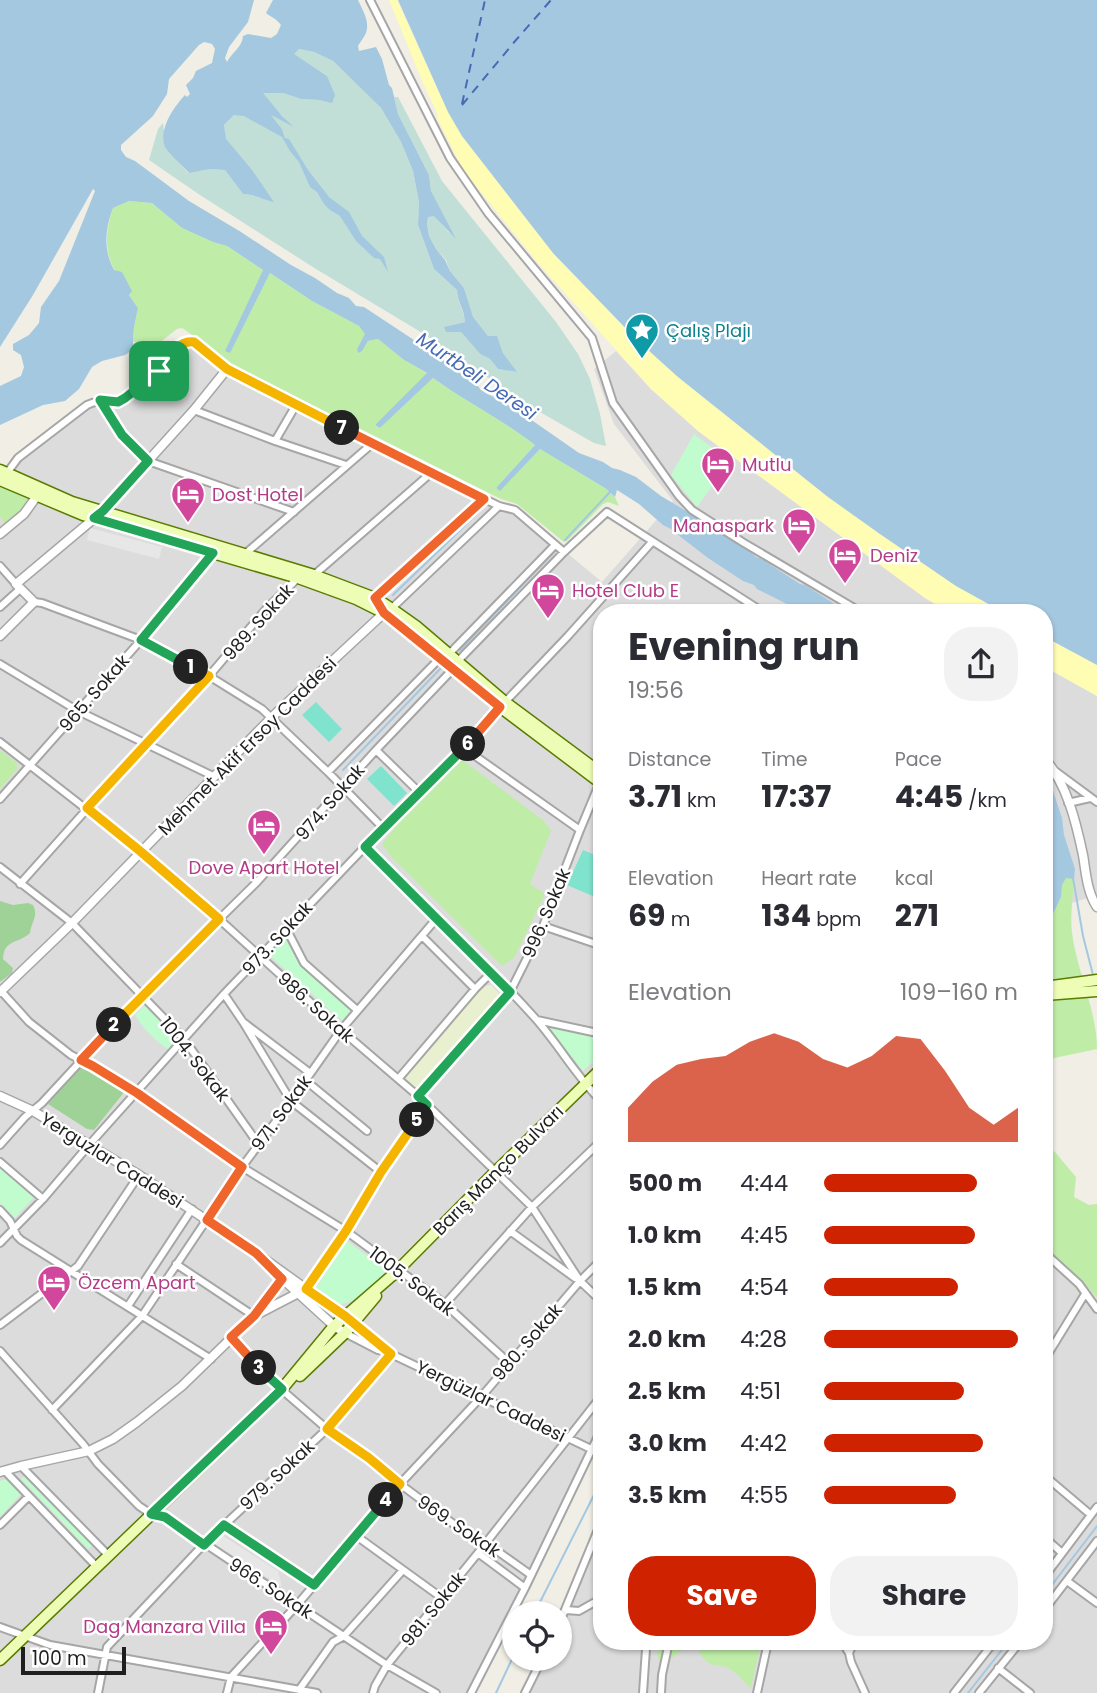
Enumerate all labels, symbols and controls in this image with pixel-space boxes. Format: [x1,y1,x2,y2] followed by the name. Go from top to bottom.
[623,311,661,360] place icon: Çalış Plajı
[666,318,751,343] place label: Çalış Plajı
[411,325,543,427] water label: Murtbeli Deresi
[129,341,189,401] pin
[140,352,178,390] icon: arrive
[324,410,360,446] pin: 7
[336,414,347,441] text: 7
[699,445,737,494] hotel icon: Mutlu
[742,452,792,477] place label: Mutlu
[169,475,207,524] hotel icon: Dost Hotel
[212,482,303,507] place label: Dost Hotel
[780,506,818,555] hotel icon: Manaspark
[673,513,775,538] place label: Manaspark
[826,536,864,585] hotel icon: Deniz
[870,543,918,568] place label: Deniz
[529,571,567,620] hotel icon: Hotel Club E
[217,578,300,666] street label: 989. Sokak
[572,578,679,603] place label: Hotel Club E
[628,620,860,673] text: Evening run
[944,627,1018,701] button: share
[53,648,135,737] street label: 965. Sokak
[174,650,208,684] pin: 1
[152,651,342,841] street label: Mehmet Akif Ersoy Caddesi
[187,653,194,680] text: 1
[628,674,684,706] text: 19:56
[450,726,486,762] pin: 6
[461,730,474,757] text: 6
[628,746,711,773] text: Distance
[761,746,808,773] text: Time
[895,746,942,773] text: Pace
[290,758,371,846] street label: 974. Sokak
[628,775,682,818] text: 3.71
[761,775,831,818] text: 17:37
[895,775,963,818] text: 4:45
[682,787,716,814] text: km
[963,787,1007,814] text: /km
[245,807,283,856] hotel icon: Dove Apart Hotel
[189,855,339,880] place label: Dove Apart Hotel
[516,863,576,962] street label: 996. Sokak
[628,865,714,892] text: Elevation
[761,865,857,892] text: Heart rate
[895,865,934,892] text: kcal
[628,894,666,937] text: 69
[761,894,811,937] text: 134
[895,894,939,937] text: 271
[236,895,318,981] street label: 973. Sokak
[666,906,690,933] text: m
[811,906,861,933] text: bpm
[272,966,360,1049] street label: 986. Sokak
[628,976,732,1008] text: Elevation
[900,976,1018,1008] text: 109–160 m
[96,1007,132,1042] pin: 2
[108,1011,119,1038] text: 2
[154,1011,236,1107] street label: 1004. Sokak
[245,1069,317,1156] street label: 971. Sokak
[427,1099,569,1241] street label: Barış Manço Bulvarı
[400,1102,434,1138] pin: 5
[36,1106,188,1214] street label: Yerguzlar Caddesi
[410,1106,423,1133] text: 5
[628,1167,702,1199] text: 500 m
[740,1167,788,1199] text: 4:44
[628,1219,702,1251] text: 1.0 km
[740,1219,788,1251] text: 4:45
[364,1241,460,1322] street label: 1005. Sokak
[35,1263,73,1312] hotel icon: Özcem Apart
[78,1270,196,1295] place label: Özcem Apart
[628,1271,702,1303] text: 1.5 km
[740,1271,788,1303] text: 4:54
[486,1297,568,1386] street label: 980. Sokak
[628,1323,706,1355] text: 2.0 km
[740,1323,787,1355] text: 4:28
[242,1350,276,1386] pin: 3
[253,1354,264,1381] text: 3
[412,1354,570,1448] street label: Yergüzlar Caddesi
[628,1375,706,1407] text: 2.5 km
[740,1375,781,1407] text: 4:51
[628,1427,707,1459] text: 3.0 km
[740,1427,787,1459] text: 4:42
[234,1433,320,1516] street label: 979. Sokak
[628,1479,707,1511] text: 3.5 km
[740,1479,788,1511] text: 4:55
[368,1482,404,1518] pin: 4
[379,1486,392,1513] text: 4
[412,1489,506,1563] street label: 969. Sokak
[224,1551,318,1625] street label: 966. Sokak
[628,1556,816,1636] button: Save
[830,1556,1018,1636] button: Share
[395,1566,471,1652] street label: 981. Sokak
[502,1601,572,1671] map controls
[502,1601,572,1671] button: locate
[252,1607,290,1656] hotel icon: Dag Manzara Villa
[83,1614,246,1639] place label: Dag Manzara Villa
[21,1644,126,1676] scale bar
[32,1645,87,1672] text: 100 m

